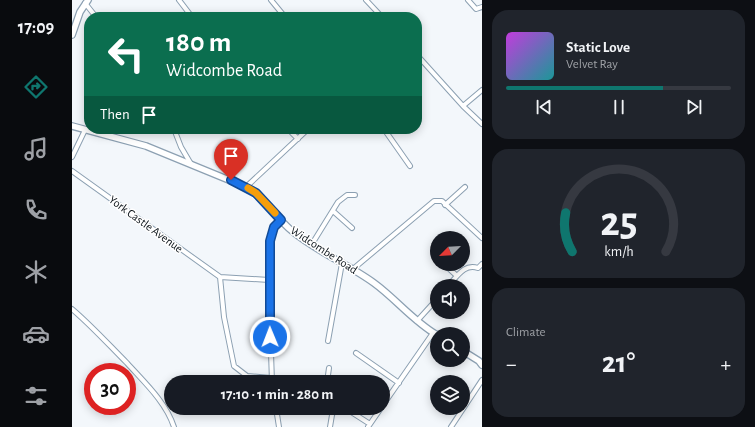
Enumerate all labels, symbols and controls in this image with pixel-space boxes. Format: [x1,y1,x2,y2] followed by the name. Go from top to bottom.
[18,19,54,37] text: 17:09
[100,28,152,80] icon: left
[166,29,231,57] text: 180 m
[566,40,630,55] text: Static Love
[566,58,618,71] text: Velvet Ray
[166,62,282,80] text: Widcombe Road
[22,73,50,101] icon: directions
[533,96,555,118] icon: previous
[608,96,630,118] icon: pause
[683,96,705,118] icon: next
[138,104,160,126] icon: arrive
[100,107,130,122] text: Then
[22,135,50,163] icon: music
[214,139,248,180] pin
[220,145,242,167] icon: arrive
[107,193,185,255] street label: York Castle Avenue
[22,196,50,224] icon: phone
[600,201,637,242] text: 25
[288,224,360,276] street label: Widcombe Road
[430,231,470,271] north arrow
[430,231,470,415] map controls
[604,244,633,258] text: km/h
[22,258,50,286] icon: climate
[430,279,470,319] button: sound
[249,316,291,358] position arrow
[22,320,50,348] icon: car
[506,326,545,339] text: Climate
[430,327,470,367] button: search
[602,348,635,378] text: 21°
[506,353,517,375] text: −
[720,353,731,375] text: +
[84,363,136,415] speed limit sign: 30
[430,375,470,415] button: layers
[22,382,50,410] icon: filters
[221,387,333,402] text: 17:10 · 1 min · 280 m

